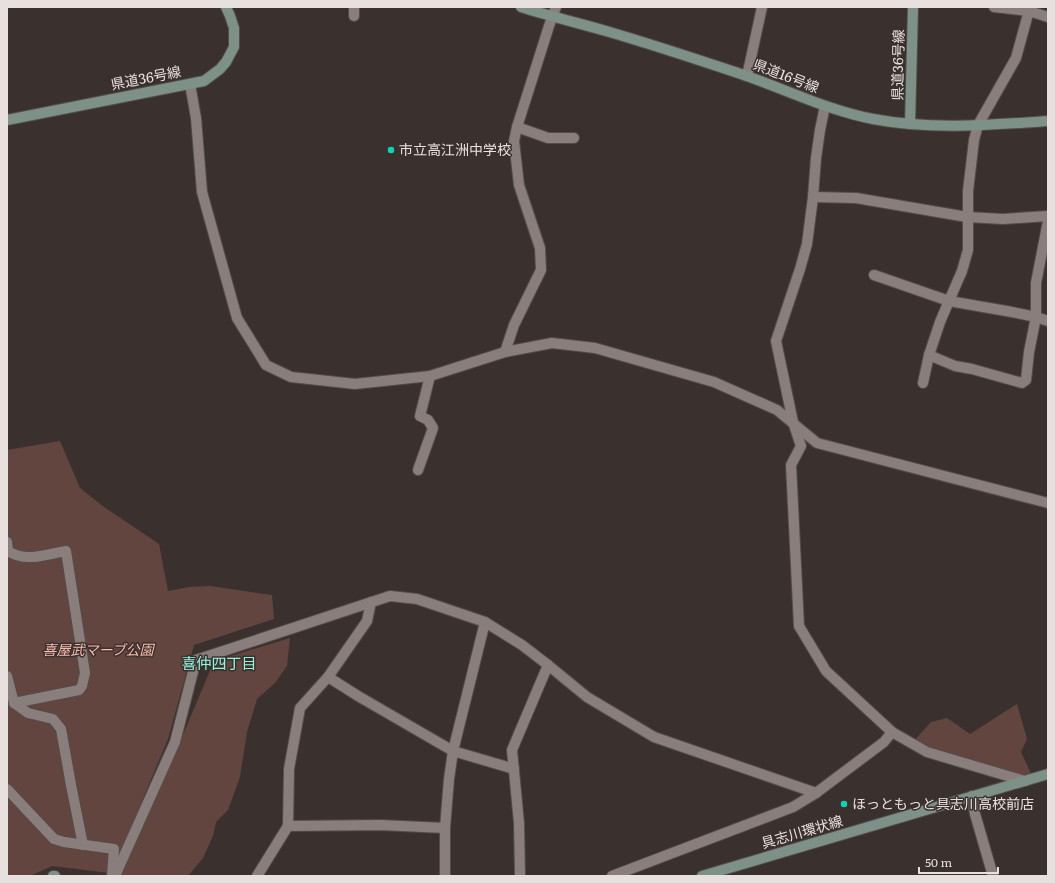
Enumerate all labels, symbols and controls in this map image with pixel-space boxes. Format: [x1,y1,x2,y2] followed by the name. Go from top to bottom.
[886,29,908,101] street label: 県道36号線
[750,53,822,97] street label: 県道16号線
[109,60,183,94] street label: 県道36号線
[399,139,511,159] place label: 市立高江洲中学校
[386,145,396,155] marker: 市立高江洲中学校
[42,639,156,659] park label: 喜屋武マーブ公園
[181,651,257,674] district label: 喜仲四丁目
[852,793,1034,813] place label: ほっともっと具志川高校前店
[839,799,849,809] marker: ほっともっと具志川高校前店
[759,810,845,852] street label: 具志川環状線
[919,849,998,875] scale bar
[925,853,952,871] text: 50 m

